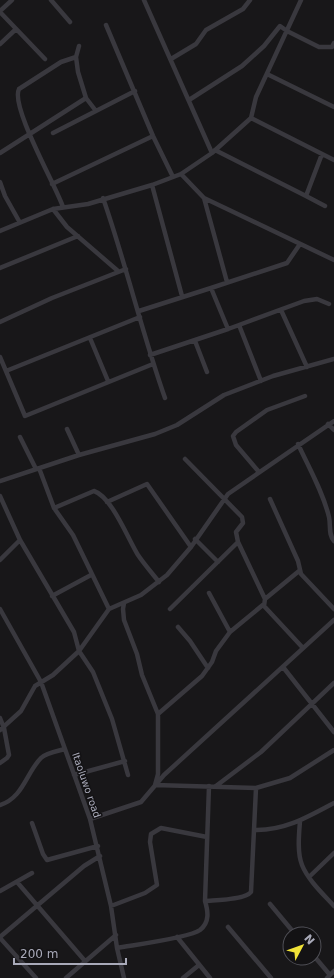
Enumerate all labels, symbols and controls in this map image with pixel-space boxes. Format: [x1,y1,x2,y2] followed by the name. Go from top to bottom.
[70,751,103,819] street label: Itaoluwo road
[282,926,322,966] north arrow
[301,932,317,948] text: N
[14,940,126,966] scale bar
[20,947,58,961] text: 200 m

